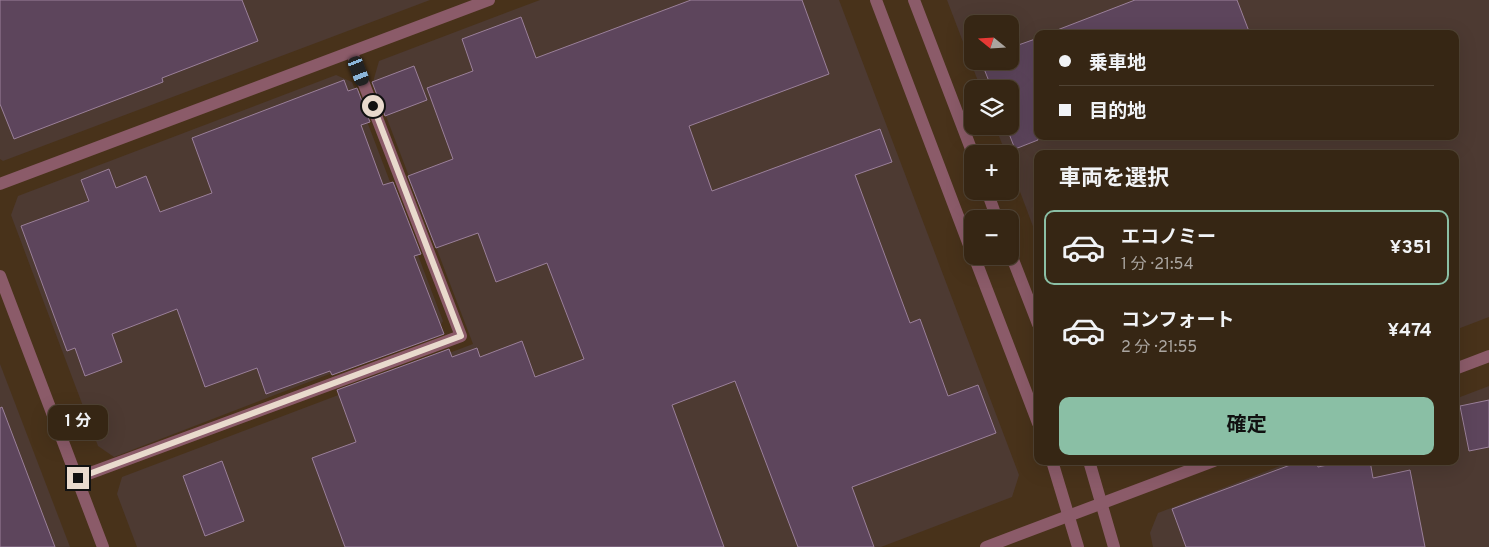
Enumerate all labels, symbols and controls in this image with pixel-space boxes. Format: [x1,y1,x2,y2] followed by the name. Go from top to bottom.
[964,15,1019,70] north arrow
[964,15,1019,265] map controls
[1089,52,1146,76] text: 乗車地
[346,54,371,88] car
[964,80,1019,135] button: layers
[362,95,384,117] route start
[1089,100,1146,124] text: 目的地
[964,145,1019,200] button: +
[1059,166,1169,193] text: 車両を選択
[964,210,1019,265] button: −
[1061,225,1106,270] icon: car
[1121,226,1216,250] text: エコノミー
[1390,236,1432,260] text: ¥351
[1121,255,1194,275] text: 1 分 · 21:54
[1061,308,1106,353] icon: car
[1121,309,1234,333] text: コンフォート
[1387,319,1432,343] text: ¥474
[1121,338,1197,358] text: 2 分 · 21:55
[1059,397,1434,455] button: 確定
[48,406,108,440] callout: 1 分
[65,412,91,432] text: 1 分
[67,467,89,489] route end

